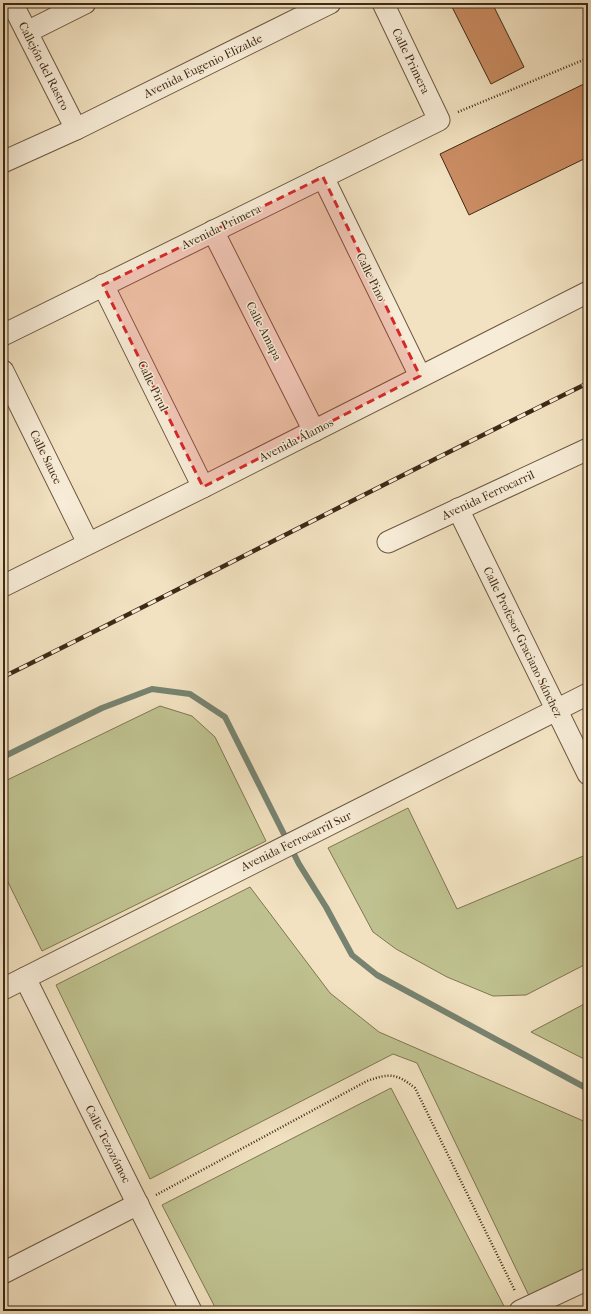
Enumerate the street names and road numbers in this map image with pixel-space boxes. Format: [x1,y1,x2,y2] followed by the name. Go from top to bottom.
[16,19,72,113] street label: Callejón del Rastro
[389,26,433,96] street label: Calle Primera
[140,31,265,101] street label: Avenida Eugenio Elizalde
[178,202,263,253] street label: Avenida Primera
[353,250,389,304] street label: Calle Pino
[243,299,285,363] street label: Calle Amapa
[135,358,172,414] street label: Calle Pirul
[255,414,336,465] street label: Avenida Álamos
[27,428,65,486] street label: Calle Sauce
[438,467,537,523] street label: Avenida Ferrocarril
[480,564,566,720] street label: Calle Profesor Graciano Sánchez
[237,808,354,874] street label: Avenida Ferrocarril Sur
[82,1103,134,1185] street label: Calle Tezozómoc

